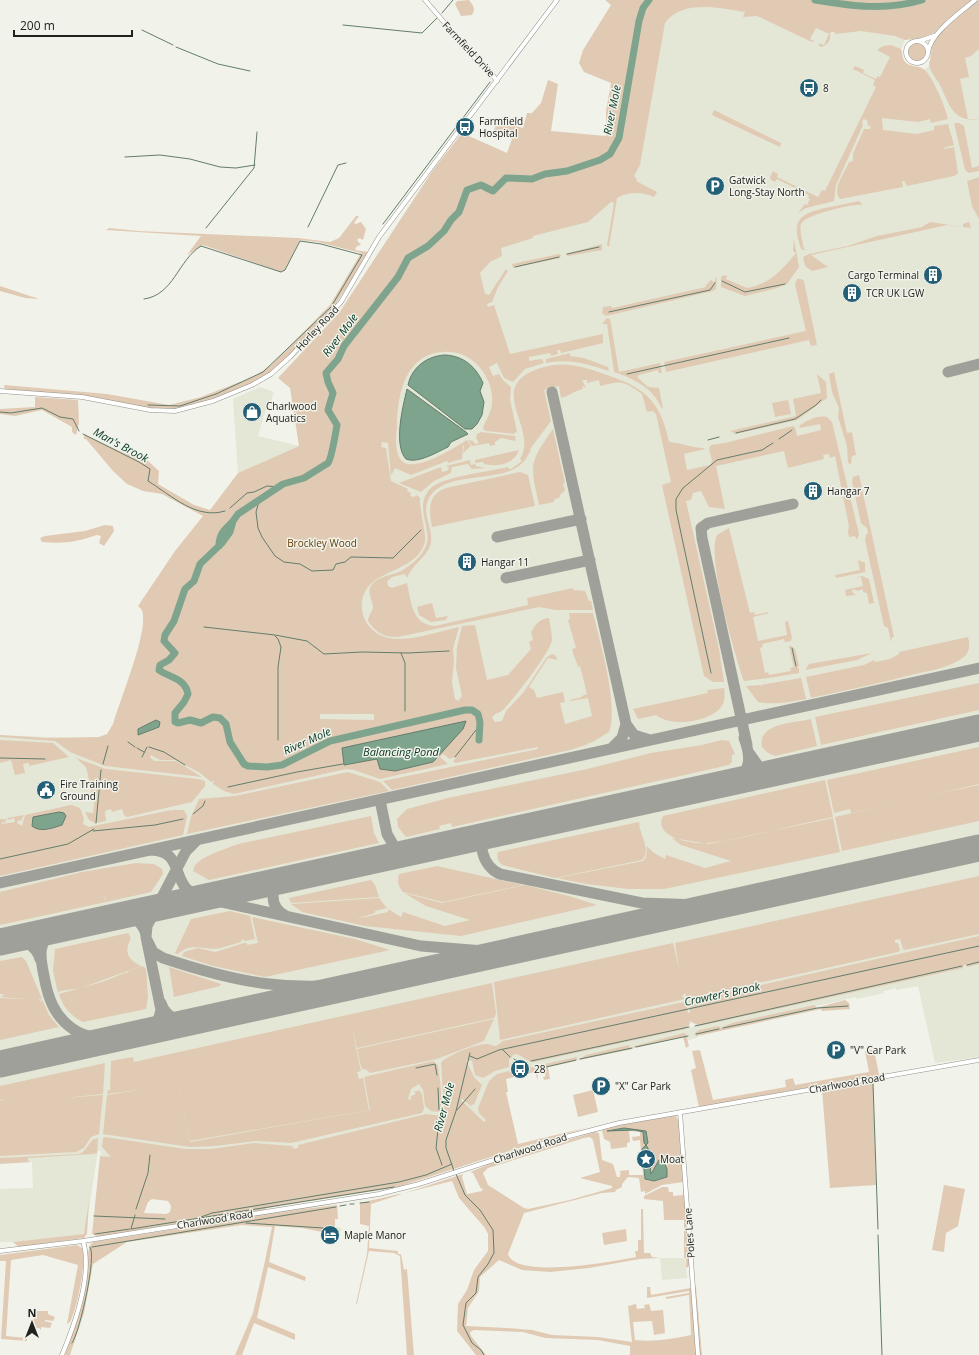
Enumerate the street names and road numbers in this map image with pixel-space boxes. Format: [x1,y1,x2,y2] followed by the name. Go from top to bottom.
[440,18,499,80] street label: Farmfield Drive
[292,302,342,354] street label: Horley Road
[808,1069,886,1097] street label: Charlwood Road
[491,1129,569,1167] street label: Charlwood Road
[176,1206,254,1232] street label: Charlwood Road
[680,1207,698,1258] street label: Poles Lane

